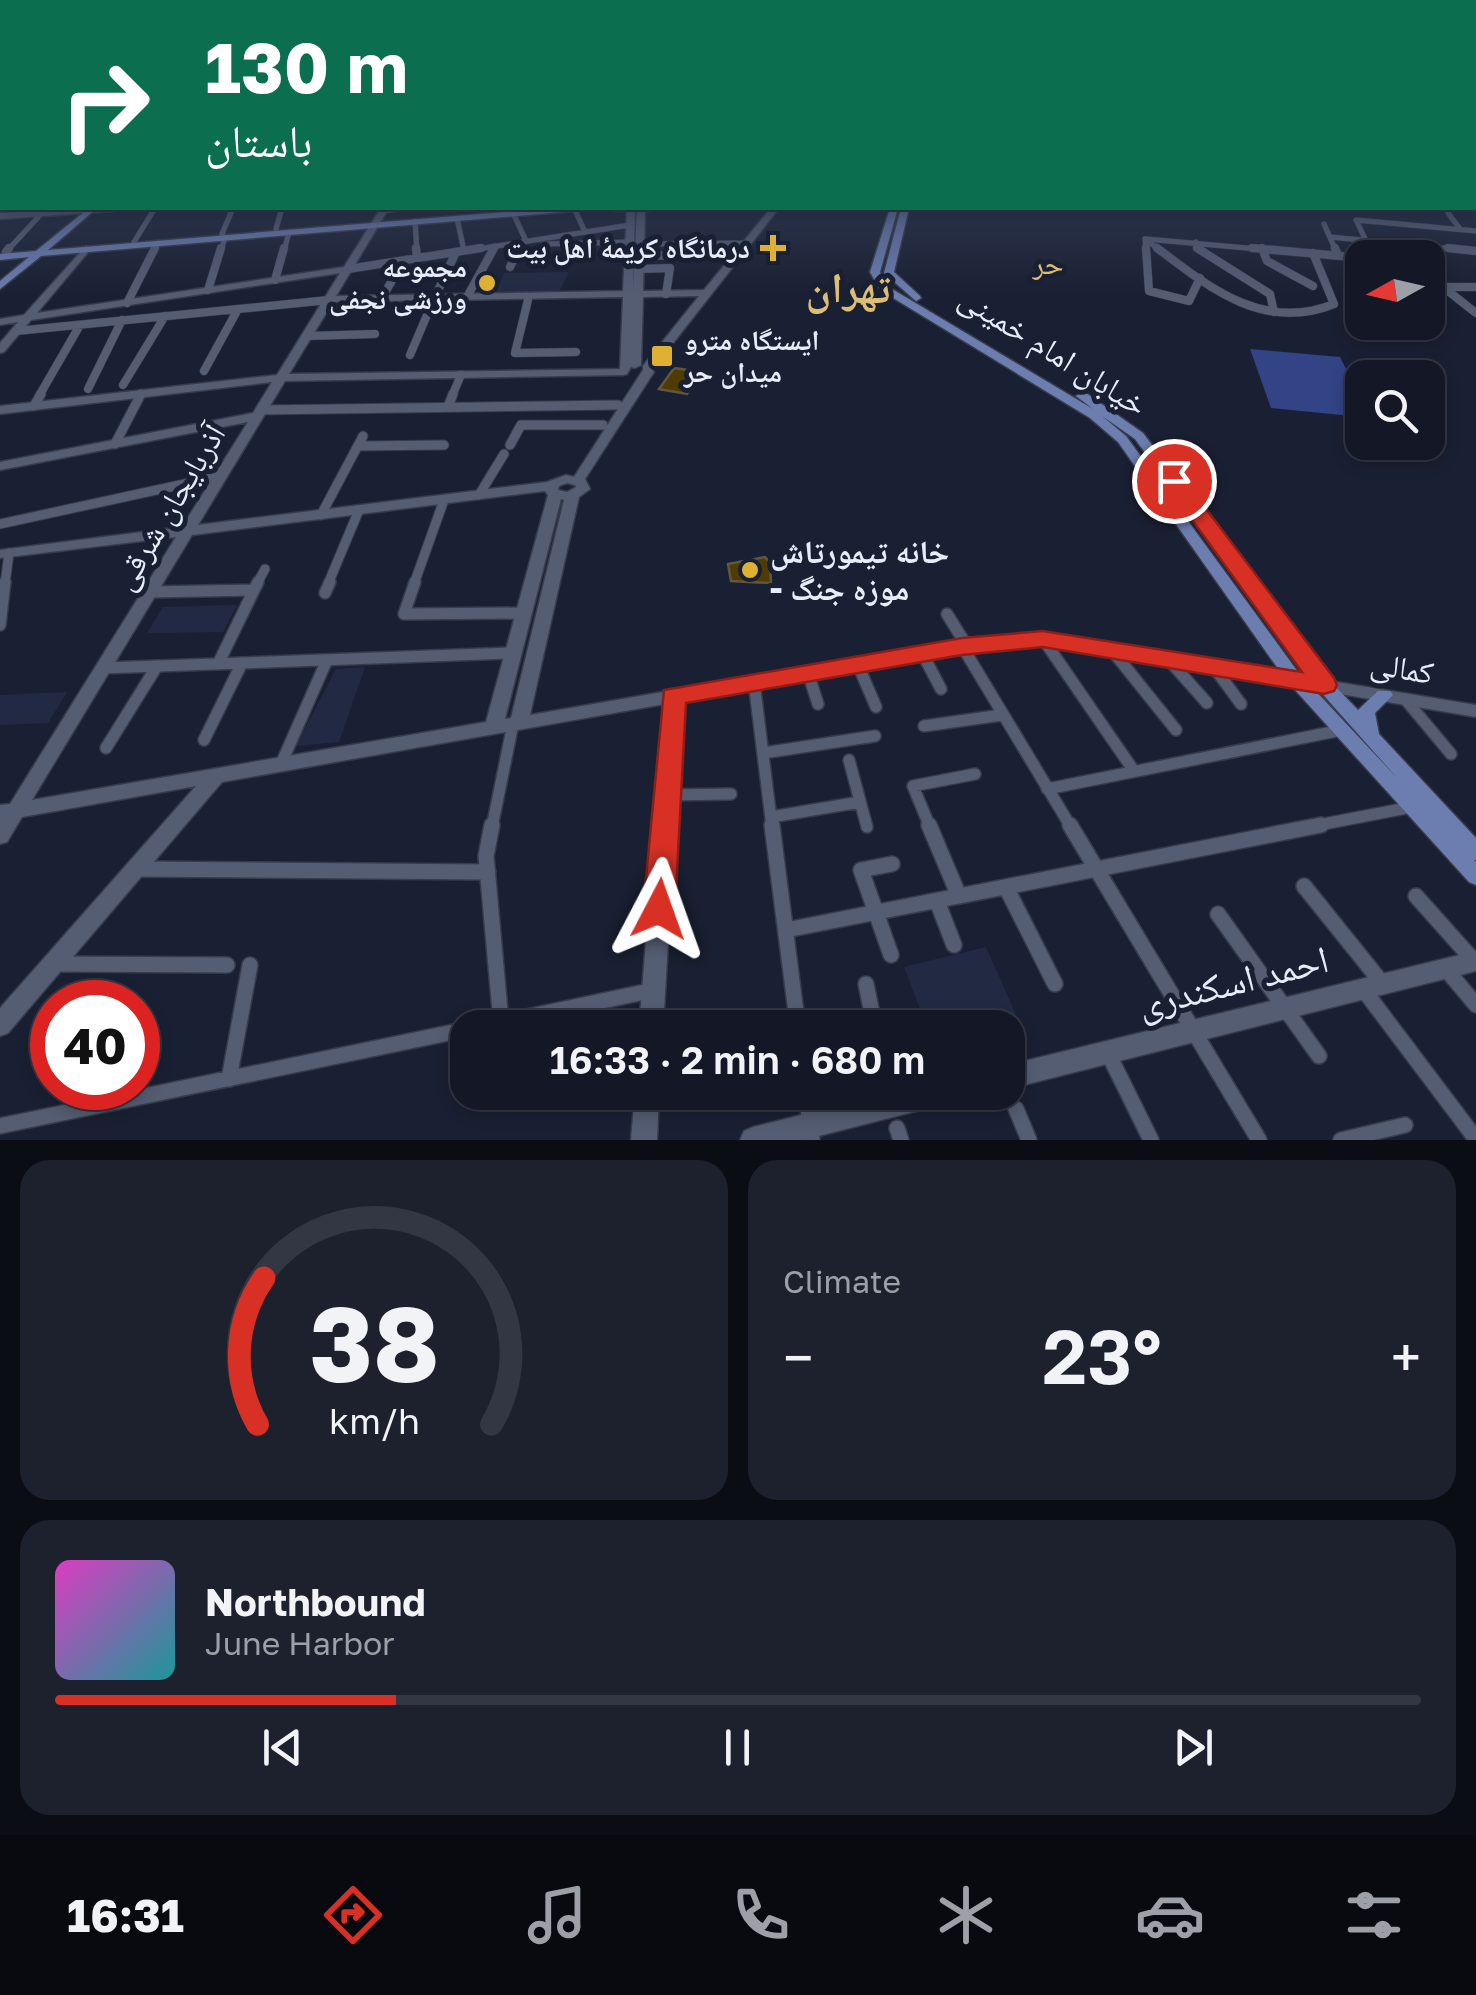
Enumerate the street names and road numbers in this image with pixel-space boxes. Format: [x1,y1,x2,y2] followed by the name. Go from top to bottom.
[951,277,1154,426] street label: خیابان امام خمینی
[104,416,235,597] street label: آذربایجان شرقی
[1367,643,1437,693] street label: کمالی
[1133,935,1333,1028] street label: احمد اسکندری

